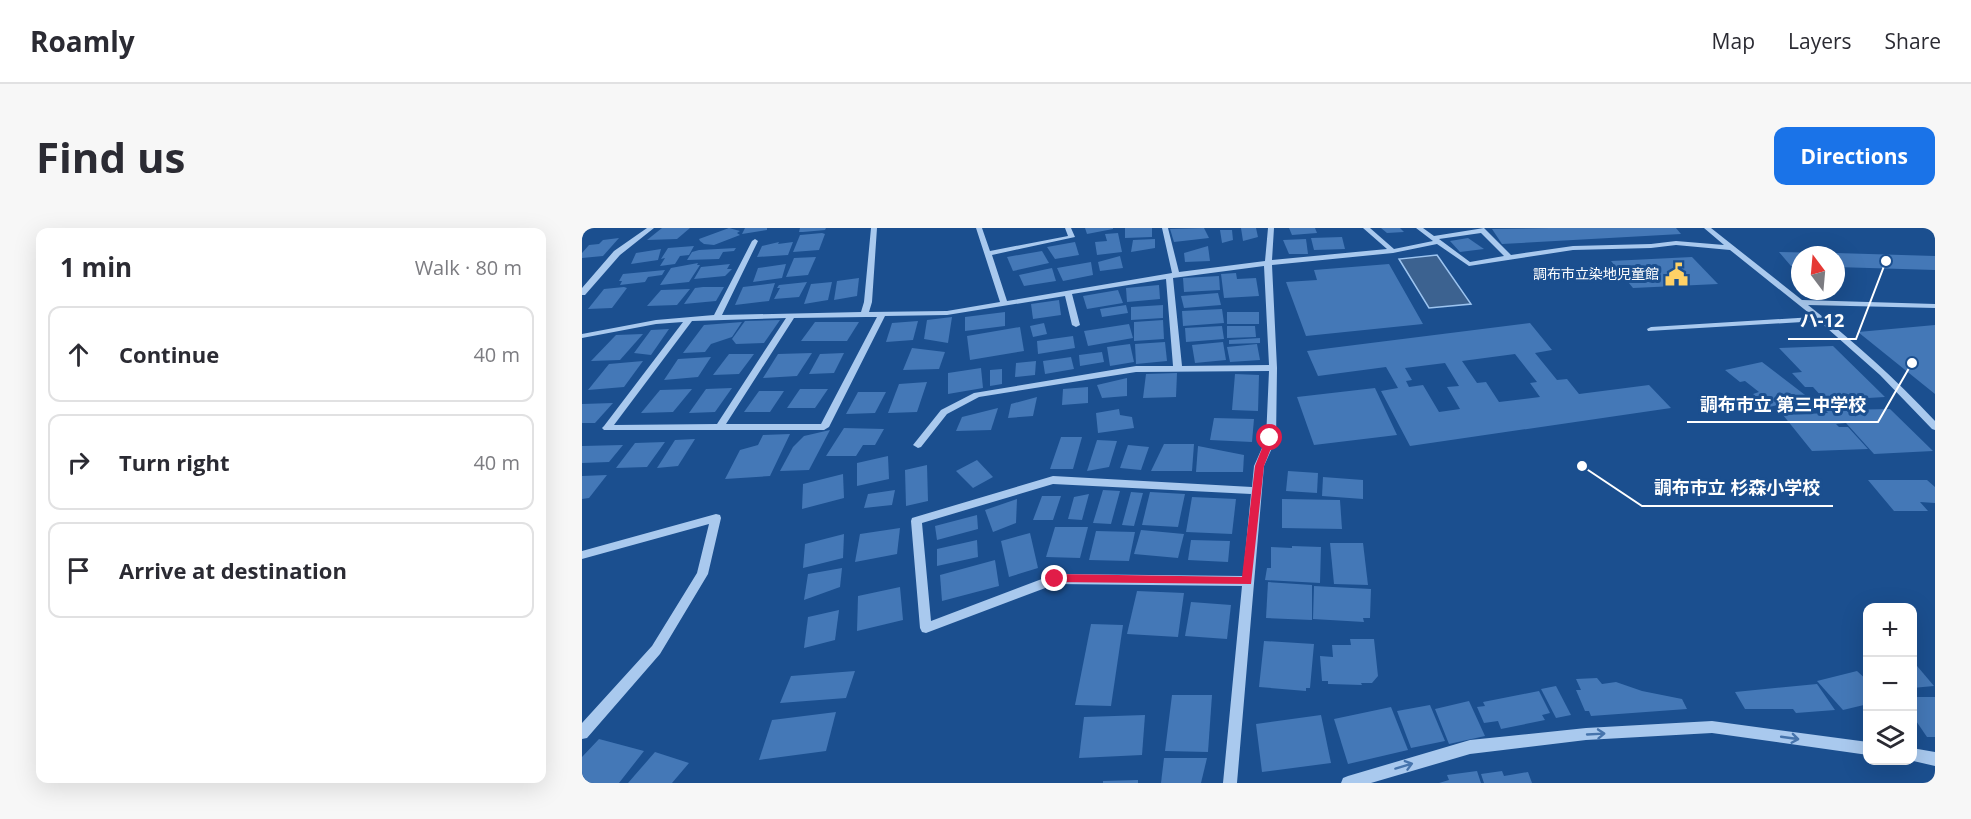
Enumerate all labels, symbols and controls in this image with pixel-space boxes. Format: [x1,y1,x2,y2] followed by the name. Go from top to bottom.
[30,22,135,60] text: Roamly
[1712,27,1755,55] text: Map
[1788,27,1852,55] text: Layers
[1885,27,1941,55] text: Share
[1774,127,1935,185] button: Directions
[36,128,185,185] text: Find us
[1791,246,1845,300] north arrow
[60,249,132,285] text: 1 min
[415,254,522,281] text: Walk · 80 m
[1664,261,1690,287] public building icon: 調布市立染地児童館
[1533,264,1659,283] place label: 調布市立染地児童館
[1788,303,1856,339] callout: ハ-12
[1800,308,1844,332] text: ハ-12
[62,338,95,371] icon: ahead
[119,339,219,369] text: Continue
[473,341,520,368] text: 40 m
[1687,386,1878,422] callout: 調布市立 第三中学校
[1700,392,1866,416] text: 調布市立 第三中学校
[1256,424,1282,450] route start
[62,446,95,479] icon: right
[119,447,230,477] text: Turn right
[473,449,520,476] text: 40 m
[1642,470,1833,506] callout: 調布市立 杉森小学校
[1654,475,1820,499] text: 調布市立 杉森小学校
[62,554,95,587] icon: arrive
[119,555,347,585] text: Arrive at destination
[1041,565,1067,591] route end
[1863,603,1917,765] map controls
[1863,603,1917,657] button: +
[1863,657,1917,711] button: −
[1863,711,1917,765] button: layers
[1585,728,1605,739] one-way arrow
[1780,733,1799,744] one-way arrow
[1394,760,1413,771] one-way arrow

